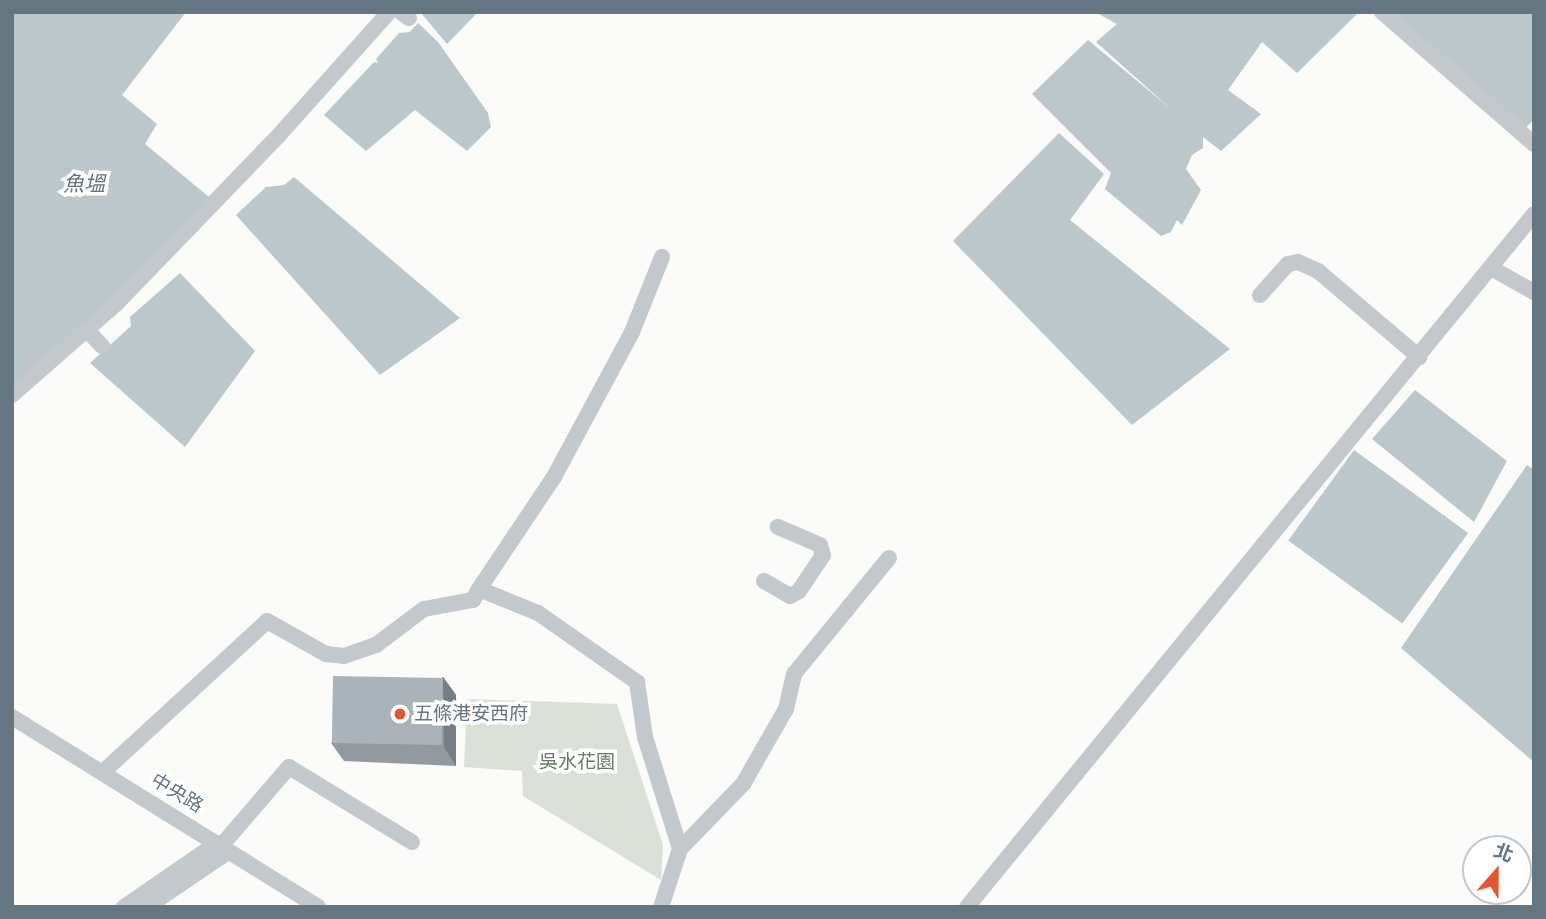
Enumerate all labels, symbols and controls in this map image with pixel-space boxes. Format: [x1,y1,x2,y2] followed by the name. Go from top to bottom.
[63,171,105,197] water label: 魚塭
[414,703,528,725] place label: 五條港安西府
[392,706,408,722] marker: 五條港安西府
[539,751,615,773] park label: 吳水花園
[147,769,207,817] street label: 中央路
[1462,835,1532,905] north arrow
[1491,839,1517,866] text: 北

